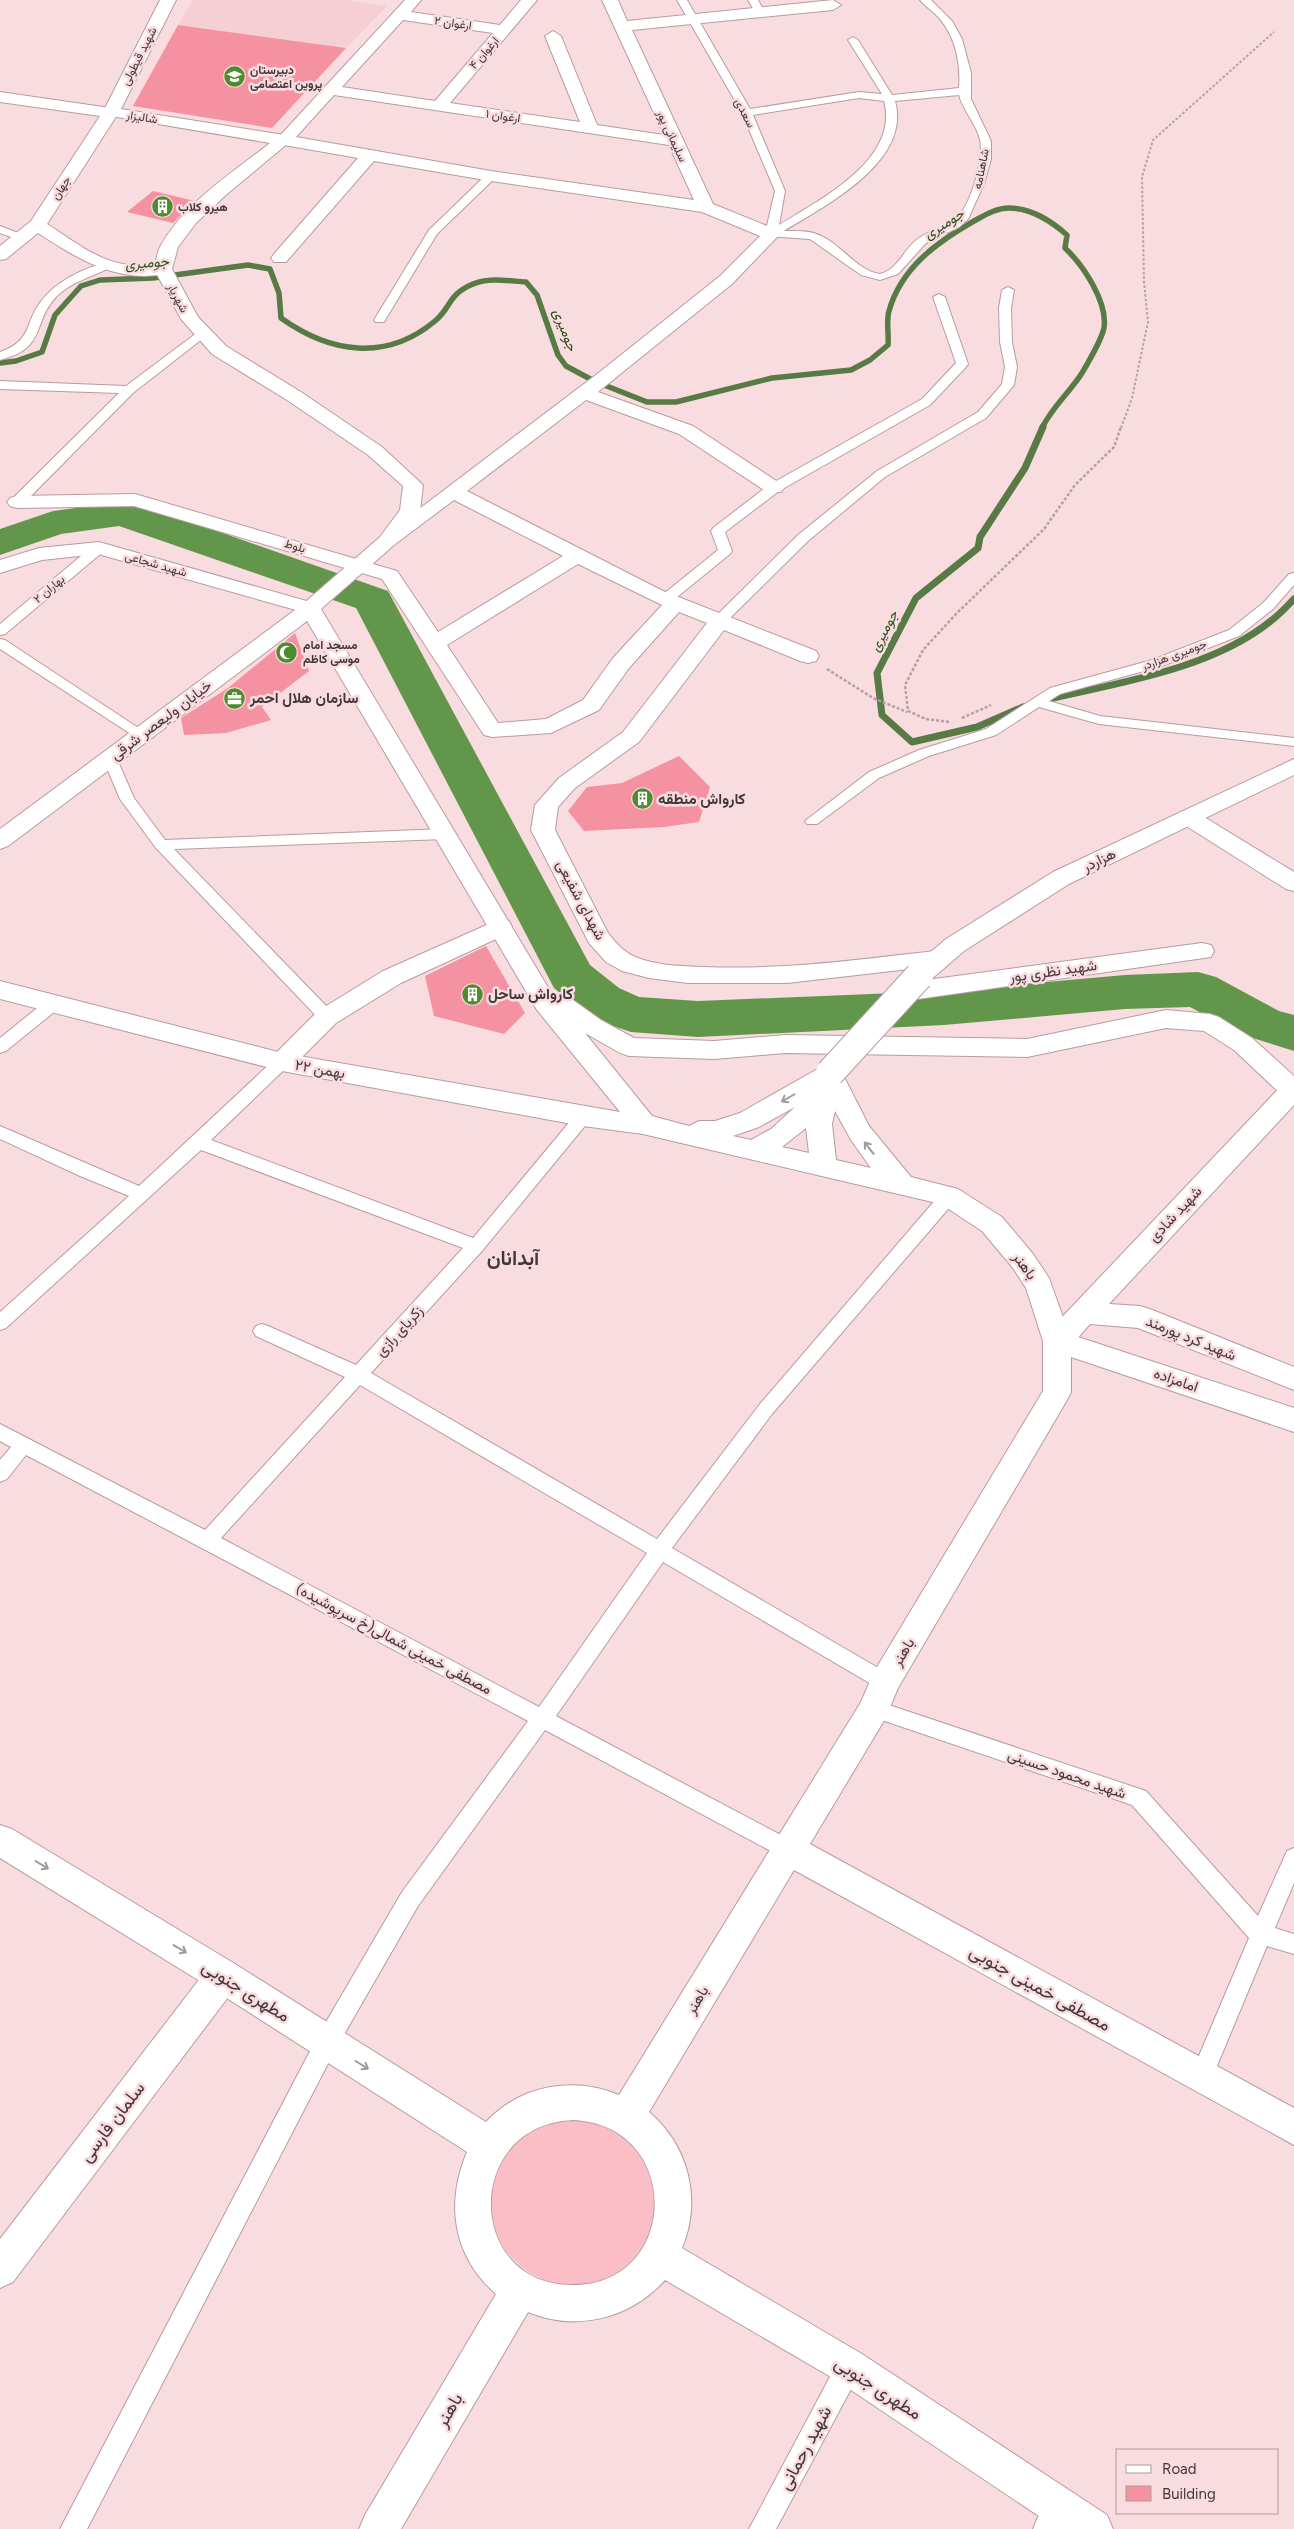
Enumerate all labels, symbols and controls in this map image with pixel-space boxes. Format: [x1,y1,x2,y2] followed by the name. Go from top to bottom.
[433,13,473,34] street label: ارغوان ۲
[118,24,161,88] street label: شهید قیطولی
[466,34,503,73] street label: ارغوان ۴
[250,63,322,92] place label: دبیرستان پروین اعتصامی
[222,65,246,89] school or university icon: دبیرستان پروین اعتصامی
[731,96,758,131] street label: سعدی
[124,107,159,127] street label: شالیزار
[485,107,521,126] street label: ارغوان ۱
[653,107,690,165] street label: سلیمانی پور
[970,148,992,190] street label: شاهنامه
[48,174,75,203] street label: جهان
[150,195,174,219] building icon: هیرو کلاب
[178,200,228,215] place label: هیرو کلاب
[921,205,968,243] water label: جومیری
[124,253,170,273] water label: جومیری
[163,280,191,315] street label: شهریار
[549,306,581,354] water label: جومیری
[282,536,307,557] street label: بلوط
[123,548,189,581] street label: شهید شجاعی
[31,572,68,607] street label: بهاران ۲
[866,607,902,654] water label: جومیری
[1138,637,1209,675] street label: جومیری هزاردر
[303,638,360,667] place label: مسجد امام موسی کاظم
[275,640,299,664] mosque icon: مسجد امام موسی کاظم
[107,676,216,765] street label: خیابان ولیعصر شرقی
[222,686,246,710] office icon: سازمان هلال احمر
[249,689,359,707] place label: سازمان هلال احمر
[630,787,654,811] building icon: کارواش منطقه
[658,790,746,808] place label: کارواش منطقه
[1078,844,1119,876] street label: هزاردر
[551,857,610,944] street label: شهدای شفیعی
[1007,956,1098,987] street label: شهید نظری پور
[460,982,484,1006] building icon: کارواش ساحل
[488,985,573,1003] place label: کارواش ساحل
[293,1056,347,1083] street label: ۲۲ بهمن
[782,1093,796,1103] one-way arrow
[864,1142,875,1155] one-way arrow
[1145,1182,1206,1246] street label: شهید شادی
[487,1246,541,1270] district label: آبدانان
[1008,1248,1041,1283] street label: باهنر
[371,1302,427,1361] street label: زکریای رازی
[1143,1312,1239,1365] street label: شهید کرد پورمند
[1151,1364,1201,1396] street label: امامزاده
[292,1580,495,1700] street label: مصطفی خمینی شمالی(خ سرپوشیده)
[887,1635,918,1670] street label: باهنر
[1005,1745,1129,1804] street label: شهید محمود حسینی
[34,1860,48,1870] one-way arrow
[965,1940,1115,2036] street label: مصطفی خمینی جنوبی
[173,1945,187,1955] one-way arrow
[198,1955,294,2027] street label: مطهری جنوبی
[681,1983,712,2018] street label: باهنر
[355,2059,369,2070] one-way arrow
[75,2077,149,2167] street label: سلمان فارسی
[830,2352,926,2424] street label: مطهری جنوبی
[430,2389,467,2432] street label: باهنر
[774,2402,836,2494] street label: شهید رحمانی
[1116,2449,1279,2514] legend
[1162,2460,1197,2478] text: Road
[1162,2485,1216,2503] text: Building

